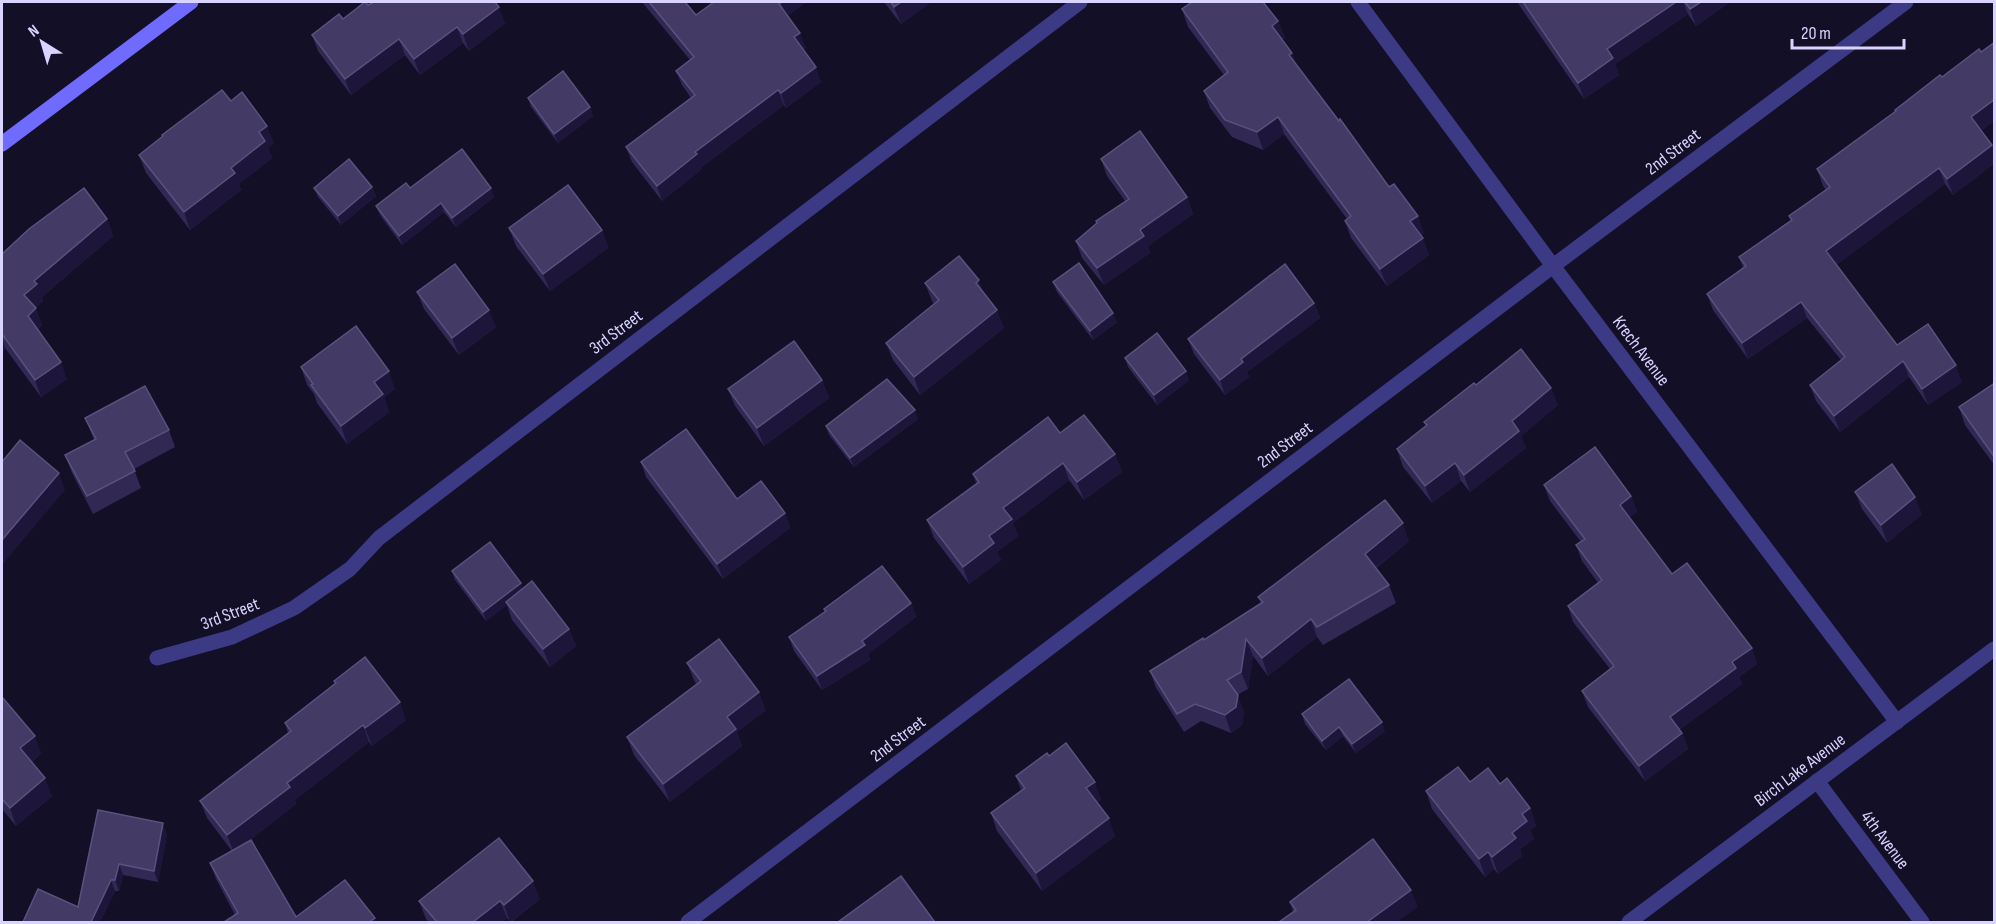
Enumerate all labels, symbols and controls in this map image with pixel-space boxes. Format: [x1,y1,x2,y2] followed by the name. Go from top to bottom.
[12,12,72,72] north arrow
[1792,12,1904,50] scale bar
[25,21,43,41] text: N
[1801,23,1831,44] text: 20 m
[1641,124,1705,179] street label: 2nd Street
[585,305,647,359] street label: 3rd Street
[1608,312,1674,390] street label: Krech Avenue
[1253,417,1317,472] street label: 2nd Street
[198,593,263,635] street label: 3rd Street
[866,711,930,766] street label: 2nd Street
[1750,729,1850,811] street label: Birch Lake Avenue
[1856,807,1914,873] street label: 4th Avenue

